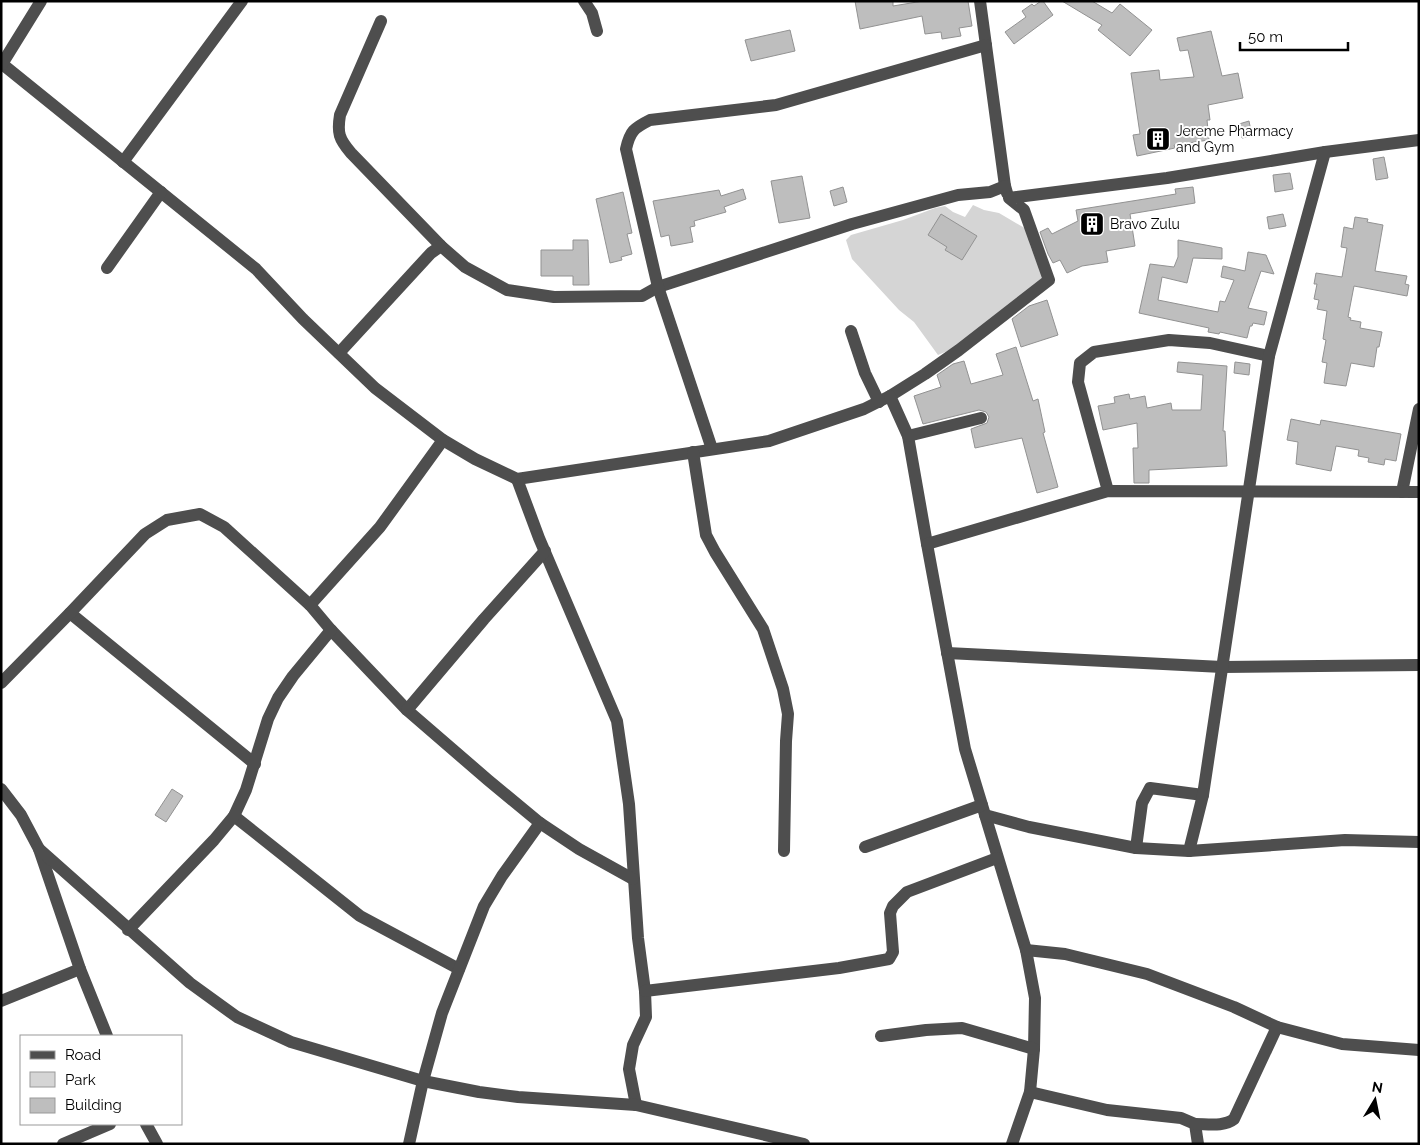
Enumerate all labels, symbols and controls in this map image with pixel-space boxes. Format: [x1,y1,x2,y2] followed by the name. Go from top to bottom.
[1240,20,1348,52] scale bar
[1248,28,1283,46] text: 50 m
[1176,123,1294,155] place label: Jereme Pharmacy and Gym
[1145,126,1171,152] building icon: Jereme Pharmacy and Gym
[1079,211,1105,237] building icon: Bravo Zulu
[1110,216,1180,232] place label: Bravo Zulu
[20,1035,182,1125] legend
[65,1046,101,1064] text: Road
[65,1071,96,1089] text: Park
[1350,1075,1400,1125] north arrow
[1371,1078,1384,1096] text: N
[65,1096,122,1114] text: Building

